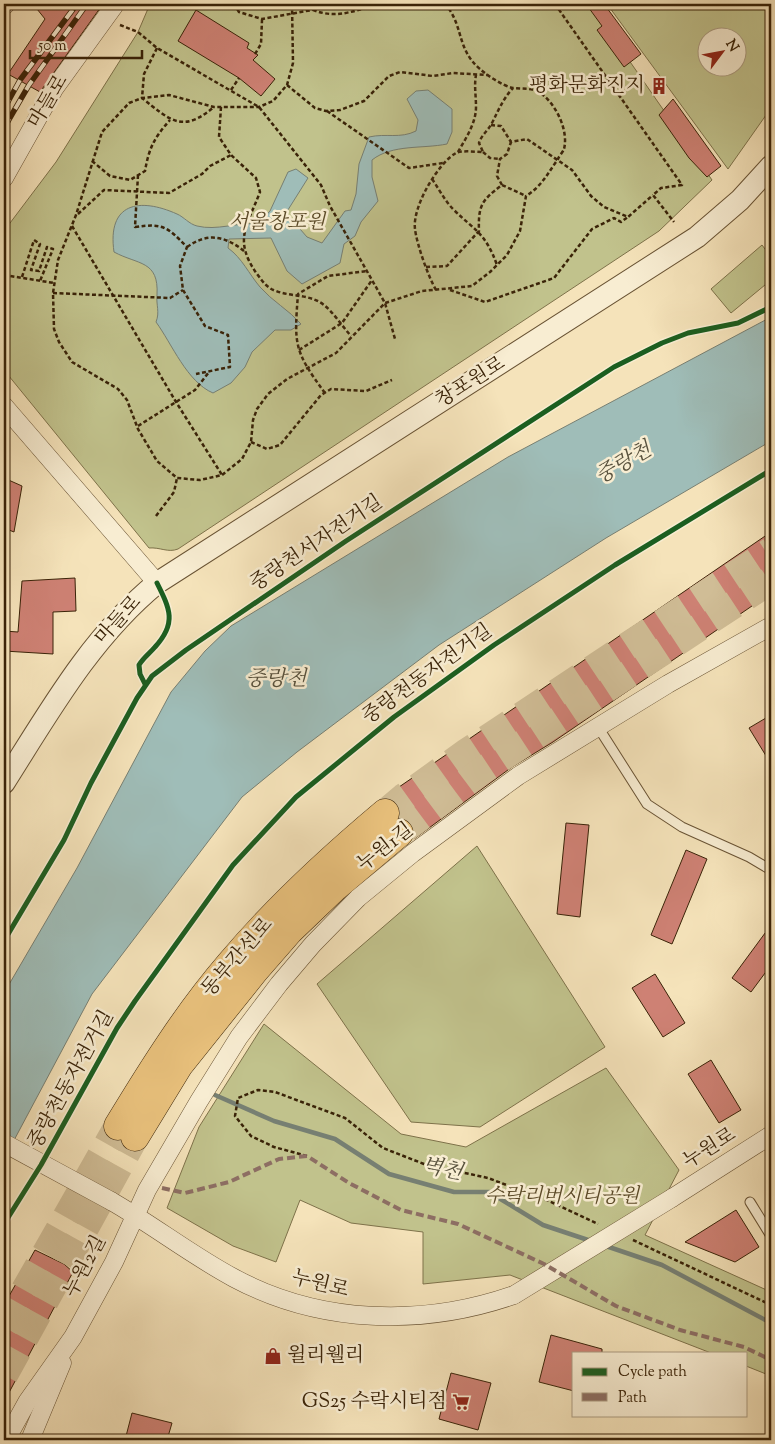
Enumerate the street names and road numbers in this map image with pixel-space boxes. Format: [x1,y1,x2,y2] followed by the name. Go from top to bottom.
[22,70,76,134] street label: 마들로
[431,350,511,416] street label: 창포원로
[245,489,389,599] street label: 중랑천서자전거길
[89,590,149,652] street label: 마들로
[357,618,499,732] street label: 중랑천동자전거길
[352,817,420,879] street label: 누원1길
[195,912,281,1004] street label: 동부간선로
[22,1005,122,1155] street label: 중랑천동자전거길
[678,1121,742,1177] street label: 누원로
[57,1230,115,1304] street label: 누원2길
[288,1264,352,1306] street label: 누원로

